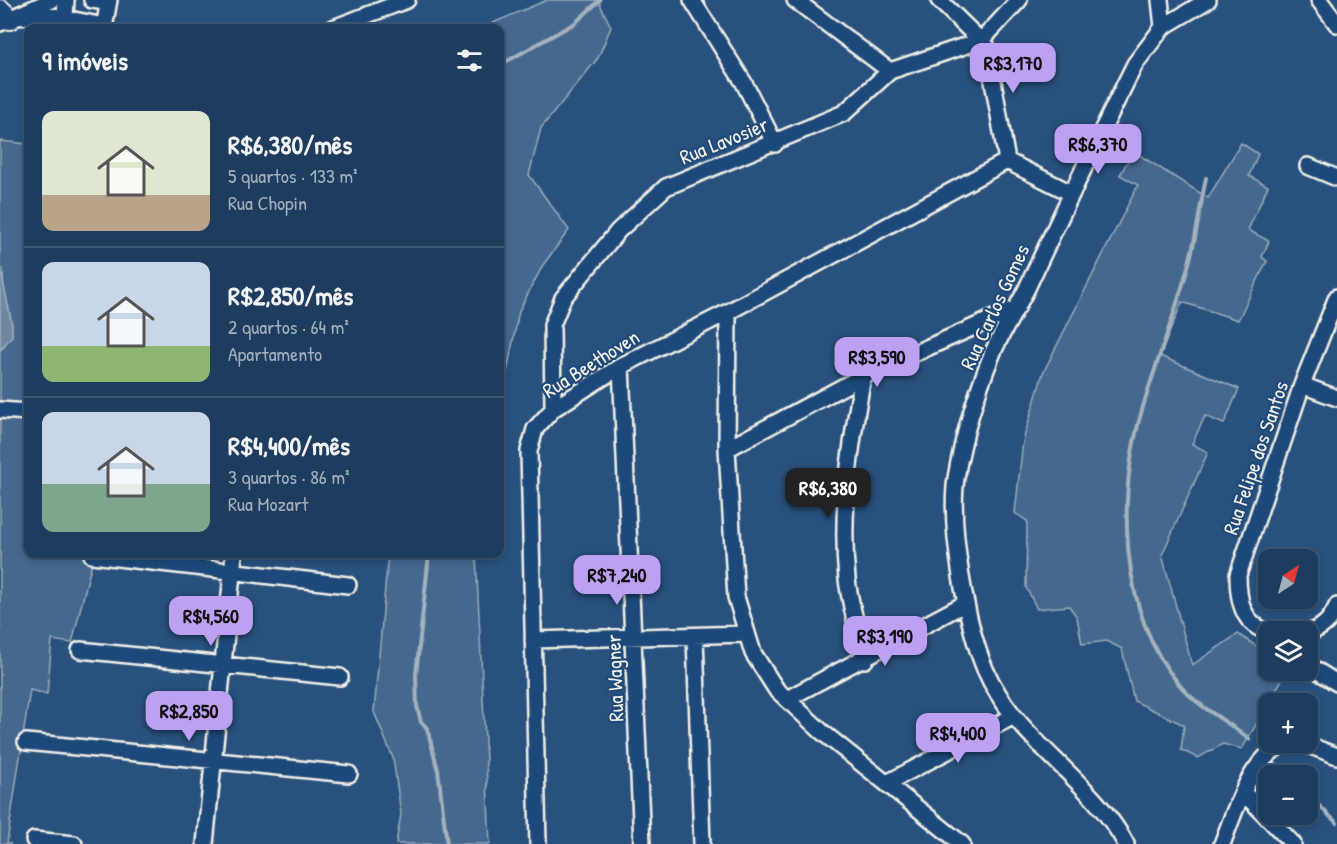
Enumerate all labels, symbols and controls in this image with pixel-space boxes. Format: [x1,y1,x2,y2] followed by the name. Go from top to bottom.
[42,43,128,78] text: 9 imóveis
[958,43,1068,94] pin: R$3,170
[453,44,486,77] icon: filters
[984,49,1042,76] text: R$3,170
[675,110,772,171] street label: Rua Lavosier
[1043,124,1153,175] pin: R$6,370
[228,127,352,162] text: R$6,380/mês
[1068,130,1128,157] text: R$6,370
[90,135,162,207] icon: home
[228,162,358,189] text: 5 quartos · 133 m²
[228,189,307,216] text: Rua Chopin
[953,239,1036,374] street label: Rua Carlos Gomes
[228,278,353,313] text: R$2,850/mês
[90,286,162,358] icon: home
[228,313,349,340] text: 2 quartos · 64 m²
[537,322,645,405] street label: Rua Beethoven
[822,337,932,388] pin: R$3,590
[228,340,322,367] text: Apartamento
[849,343,905,370] text: R$3,590
[1216,377,1295,538] street label: Rua Felipe dos Santos
[228,428,350,463] text: R$4,400/mês
[90,436,162,508] icon: home
[228,463,350,490] text: 3 quartos · 86 m²
[773,468,883,519] pin: R$6,380
[799,474,857,501] text: R$6,380
[228,490,308,517] text: Rua Mozart
[1258,549,1318,609] north arrow
[1258,549,1318,825] map controls
[562,555,672,606] pin: R$7,240
[588,561,646,588] text: R$7,240
[156,596,266,647] pin: R$4,560
[183,602,239,629] text: R$4,560
[830,616,940,667] pin: R$3,190
[1258,621,1318,681] button: layers
[857,622,913,649] text: R$3,190
[598,634,631,722] street label: Rua Wagner
[134,691,244,742] pin: R$2,850
[1258,693,1318,753] button: +
[160,697,218,724] text: R$2,850
[903,713,1013,764] pin: R$4,400
[930,719,986,746] text: R$4,400
[1258,765,1318,825] button: −

